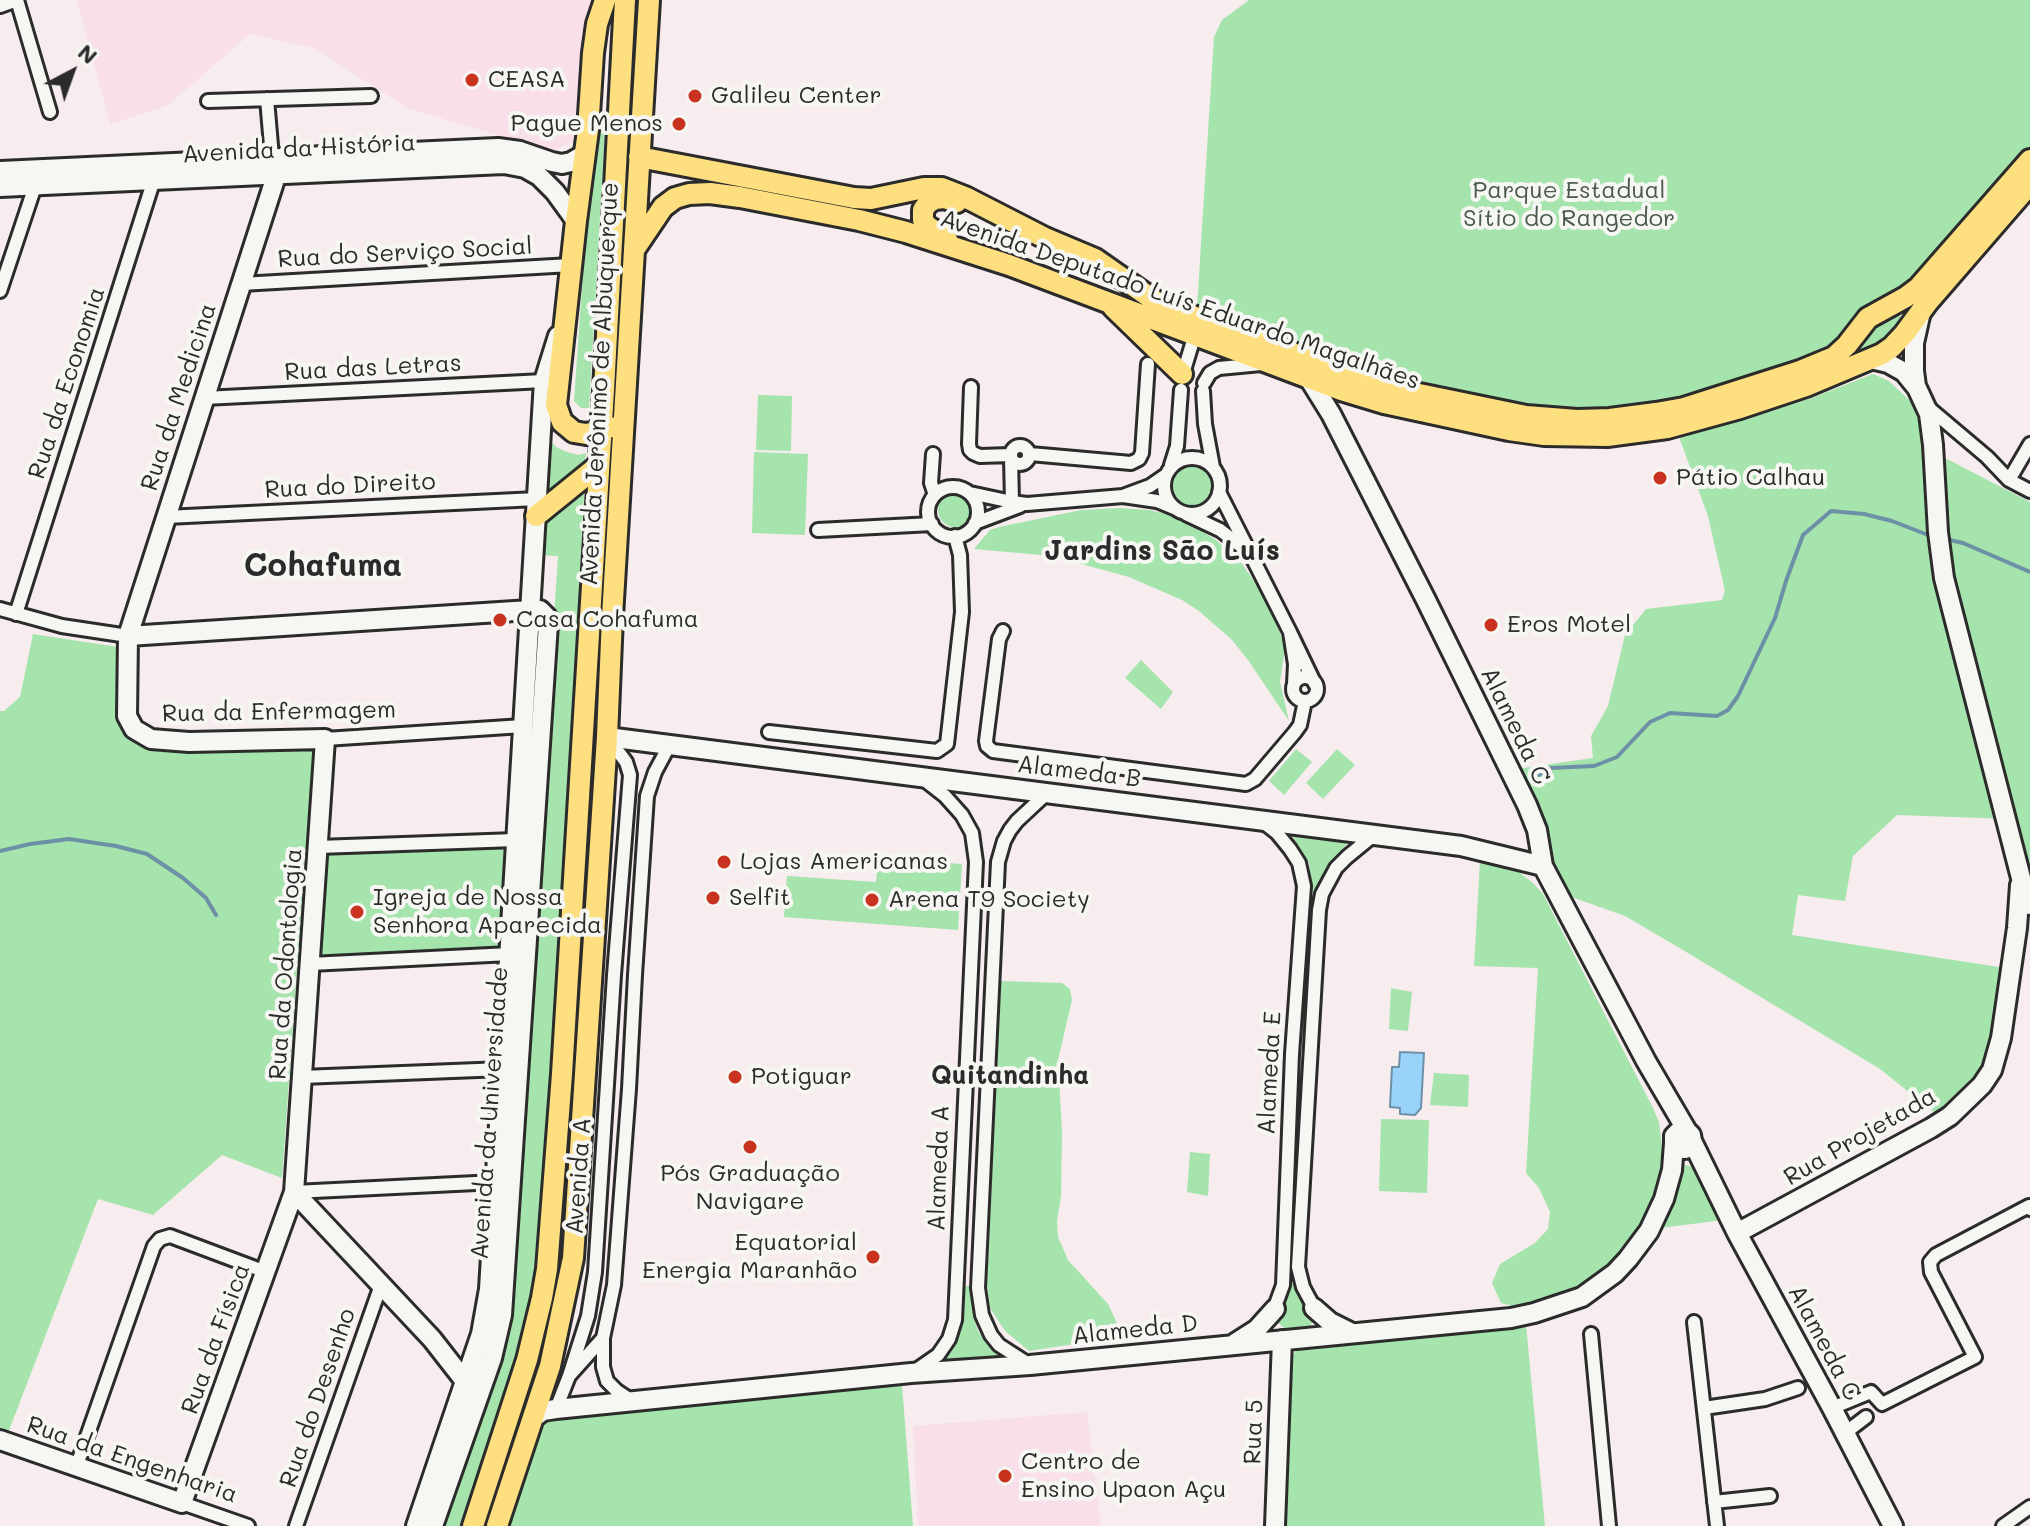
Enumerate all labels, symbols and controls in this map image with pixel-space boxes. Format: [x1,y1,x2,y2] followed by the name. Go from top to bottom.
[32,32,112,112] north arrow
[72,37,104,70] text: N
[488,66,566,94] place label: CEASA
[463,71,481,89] marker: CEASA
[711,82,882,110] place label: Galileu Center
[686,87,704,105] marker: Galileu Center
[511,110,663,138] place label: Pague Menos
[670,115,688,133] marker: Pague Menos
[182,129,416,169] street label: Avenida da História
[1463,177,1675,233] park label: Parque Estadual Sítio do Rangedor
[575,182,625,586] street label: Avenida Jerônimo de Albuquerque
[937,204,1423,396] street label: Avenida Deputado Luís Eduardo Magalhães
[277,232,533,274] street label: Rua do Serviço Social
[22,283,112,483] street label: Rua da Economia
[135,300,223,494] street label: Rua da Medicina
[284,349,462,387] street label: Rua das Letras
[1676,464,1825,492] place label: Pátio Calhau
[264,467,436,505] street label: Rua do Direito
[1651,469,1669,487] marker: Pátio Calhau
[1044,534,1280,568] district label: Jardins São Luís
[244,547,402,585] district label: Cohafuma
[516,606,699,634] place label: Casa Cohafuma
[491,611,509,629] marker: Casa Cohafuma
[1507,611,1631,639] place label: Eros Motel
[1482,616,1500,634] marker: Eros Motel
[1474,663,1556,789] street label: Alameda C
[162,696,396,728] street label: Rua da Enfermagem
[1016,750,1142,794] street label: Alameda B
[264,847,308,1081] street label: Rua da Odontologia
[740,848,948,876] place label: Lojas Americanas
[715,853,733,871] marker: Lojas Americanas
[373,884,602,940] place label: Igreja de Nossa Senhora Aparecida
[729,884,791,912] place label: Selfit
[888,886,1090,914] place label: Arena T9 Society
[704,889,722,907] marker: Selfit
[863,891,881,909] marker: Arena T9 Society
[348,903,366,921] marker: Igreja de Nossa Senhora Aparecida
[465,966,515,1260] street label: Avenida da Universidade
[1252,1011,1288,1135] street label: Alameda E
[931,1060,1089,1092] district label: Quitandinha
[751,1063,852,1091] place label: Potiguar
[726,1068,744,1086] marker: Potiguar
[1779,1082,1941,1192] street label: Rua Projetada
[922,1105,956,1231] street label: Alameda A
[561,1117,597,1235] street label: Avenida A
[741,1138,759,1156] marker: Pós Graduação Navigare
[660,1160,840,1216] place label: Pós Graduação Navigare
[642,1229,857,1285] place label: Equatorial Energia Maranhão
[864,1248,882,1266] marker: Equatorial Energia Maranhão
[175,1260,257,1418] street label: Rua da Física
[1782,1280,1866,1406] street label: Alameda C
[274,1305,362,1491] street label: Rua do Desenho
[1071,1309,1199,1351] street label: Alameda D
[1238,1399,1270,1465] street label: Rua 5
[23,1410,241,1510] street label: Rua da Engenharia
[1021,1448,1226,1504] place label: Centro de Ensino Upaon Açu
[996,1467,1014,1485] marker: Centro de Ensino Upaon Açu

